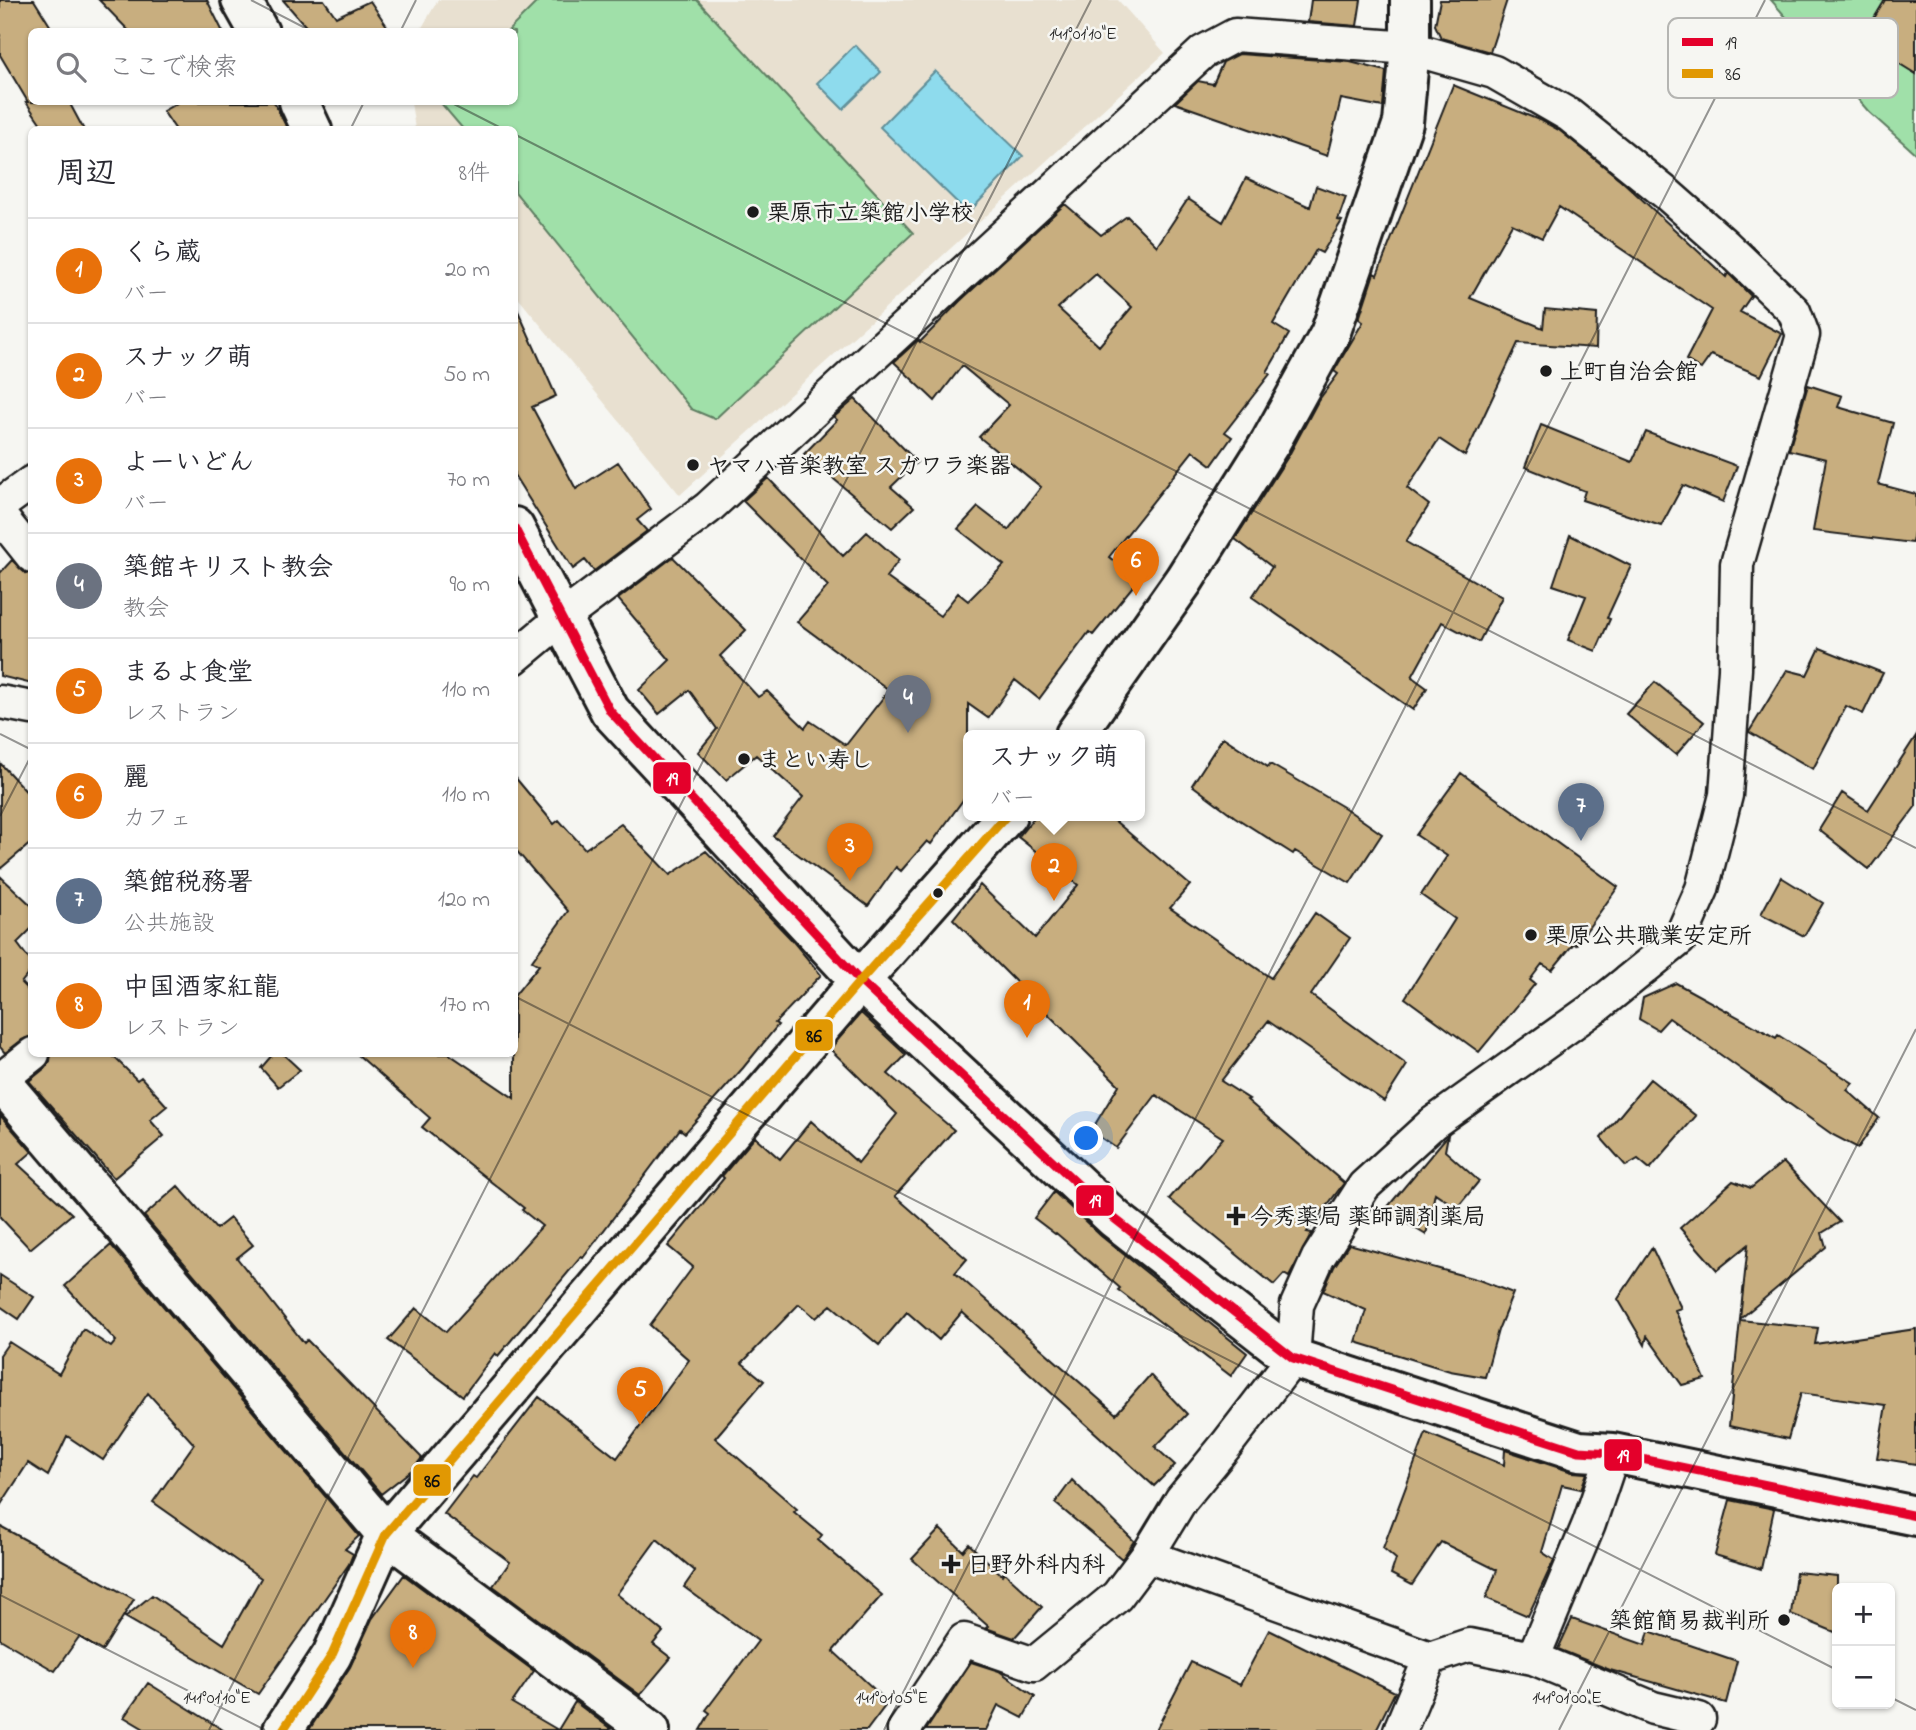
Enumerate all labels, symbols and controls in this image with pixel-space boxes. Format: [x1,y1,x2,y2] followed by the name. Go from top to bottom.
[1668,18,1898,98] legend
[1049,22,1117,48] text: 141°01'10"E
[28,28,518,105] search box
[1725,31,1737,58] text: 19
[52,48,90,86] icon: search
[108,50,238,88] text: ここで検索
[1725,62,1741,89] text: 86
[56,153,116,197] text: 周辺
[458,158,490,191] text: 8件
[767,198,974,231] place label: 栗原市立築館小学校
[745,204,761,220] marker: 栗原市立築館小学校
[123,235,201,273] text: くら蔵
[75,254,83,287] text: 1
[445,254,490,287] text: 20 m
[123,278,169,311] text: バー
[123,340,252,378] text: スナック萌
[1560,357,1698,390] place label: 上町自治会館
[73,359,85,392] text: 2
[443,359,490,392] text: 50 m
[1538,363,1554,379] marker: 上町自治会館
[123,383,169,416] text: バー
[123,445,254,483] text: よーいどん
[707,451,1012,484] place label: ヤマハ音楽教室 スガワラ楽器
[685,457,701,473] marker: ヤマハ音楽教室 スガワラ楽器
[74,464,84,497] text: 3
[447,464,490,497] text: 70 m
[123,488,169,521] text: バー
[1113,538,1159,596] pin: 6
[123,550,333,588] text: 築館キリスト教会
[74,569,84,602] text: 4
[450,569,490,602] text: 90 m
[123,593,169,626] text: 教会
[123,655,253,693] text: まるよ食堂
[72,674,86,707] text: 5
[442,674,490,707] text: 110 m
[885,675,931,733] pin: 4
[123,698,240,731] text: レストラン
[963,730,1145,821] popup
[989,740,1119,778] text: スナック萌
[758,745,873,778] place label: まとい寿し
[736,751,752,767] marker: まとい寿し
[123,760,149,798] text: 麗
[652,761,692,795] line badge: 19
[666,767,678,794] text: 19
[74,779,84,812] text: 6
[442,779,490,812] text: 110 m
[989,783,1035,816] text: バー
[1558,783,1604,841] pin: 7
[123,803,192,836] text: カフェ
[827,823,873,881] pin: 3
[1031,843,1077,901] pin: 2
[123,865,253,903] text: 築館税務署
[74,884,84,917] text: 7
[438,884,490,917] text: 120 m
[931,886,945,900] unlabelled marker
[123,908,215,941] text: 公共施設
[1545,921,1752,954] place label: 栗原公共職業安定所
[1523,927,1539,943] marker: 栗原公共職業安定所
[123,970,279,1008] text: 中国酒家紅龍
[1004,980,1050,1038] pin: 1
[75,989,83,1022] text: 8
[440,989,490,1022] text: 170 m
[123,1013,240,1046] text: レストラン
[794,1018,834,1052] line badge: 86
[805,1024,822,1051] text: 86
[1069,1121,1103,1155] your location
[1075,1184,1115,1217] line badge: 19
[1089,1189,1101,1216] text: 19
[1250,1202,1486,1235] place label: 今秀薬局 薬師調剤薬局
[1228,1208,1244,1224] marker: 今秀薬局 薬師調剤薬局
[617,1367,663,1425] pin: 5
[1603,1438,1643,1472] line badge: 19
[1617,1444,1629,1471] text: 19
[412,1463,452,1497] line badge: 86
[423,1469,440,1496] text: 86
[967,1550,1105,1583] place label: 日野外科内科
[941,1554,961,1574] marker: 日野外科内科
[1832,1583,1895,1709] map controls
[1832,1583,1895,1646] button: +
[1609,1606,1770,1639] place label: 築館簡易裁判所
[390,1610,436,1668] pin: 8
[1776,1612,1792,1628] marker: 築館簡易裁判所
[1832,1646,1895,1709] button: −
[183,1686,251,1712] text: 141°01'10"E
[856,1686,928,1712] text: 141°01'05"E
[1532,1686,1602,1712] text: 141°01'00"E

